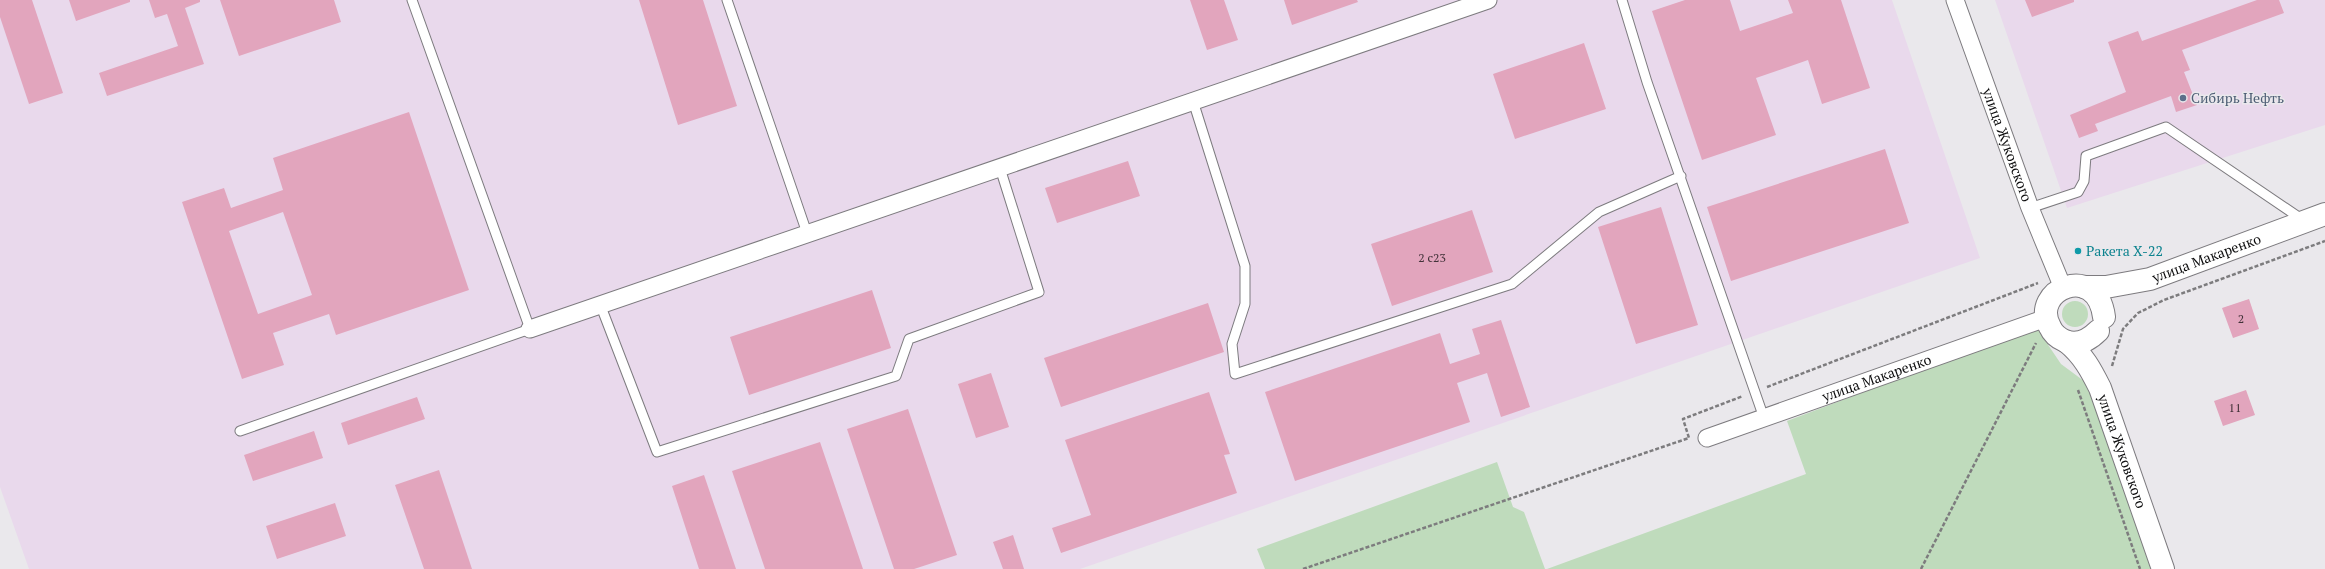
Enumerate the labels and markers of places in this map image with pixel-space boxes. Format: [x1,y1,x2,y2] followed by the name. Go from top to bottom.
[2191,88,2284,107] place label: Сибирь Нефть
[2178,93,2188,103] marker: Сибирь Нефть
[2086,241,2163,260] place label: Ракета Х-22
[2073,246,2083,256] marker: Ракета Х-22

